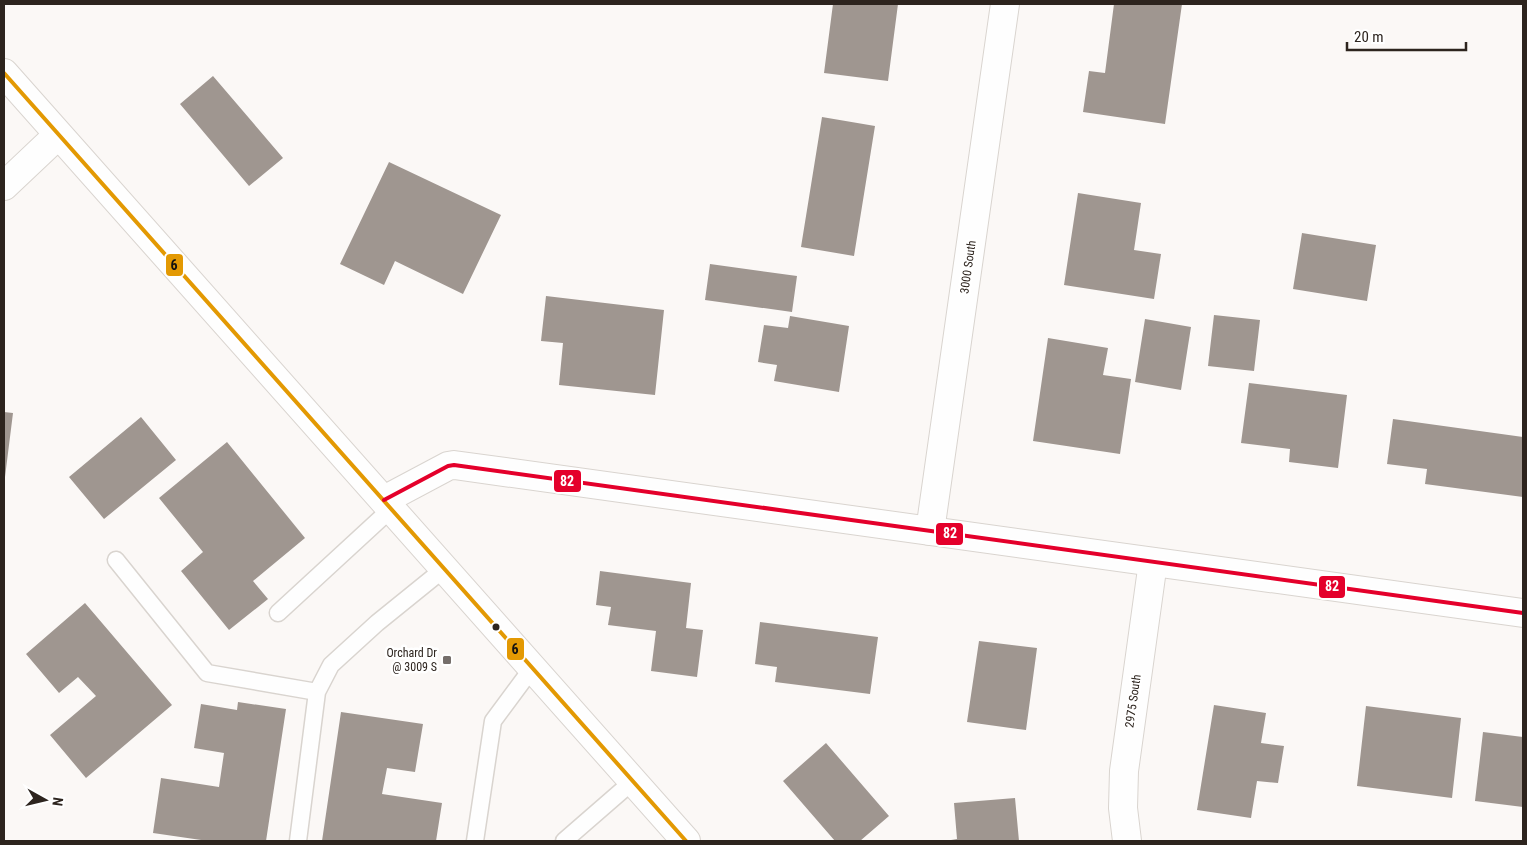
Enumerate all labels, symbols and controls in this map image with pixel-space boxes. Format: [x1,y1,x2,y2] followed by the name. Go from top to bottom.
[1347,20,1466,52] scale bar
[1354,28,1384,46] text: 20 m
[957,239,979,295] street label: 3000 South
[165,253,184,277] line badge: 6
[170,257,178,273] text: 6
[553,469,582,493] line badge: 82
[560,473,574,489] text: 82
[935,522,964,546] line badge: 82
[943,525,957,541] text: 82
[1318,575,1346,599] line badge: 82
[1325,578,1339,594] text: 82
[491,622,501,632] unlabelled marker
[506,637,525,661] line badge: 6
[511,641,519,657] text: 6
[386,646,437,674] place label: Orchard Dr @ 3009 S
[441,654,453,666] marker: Orchard Dr @ 3009 S
[1122,673,1144,729] street label: 2975 South
[20,775,70,825] north arrow
[49,796,66,807] text: N

